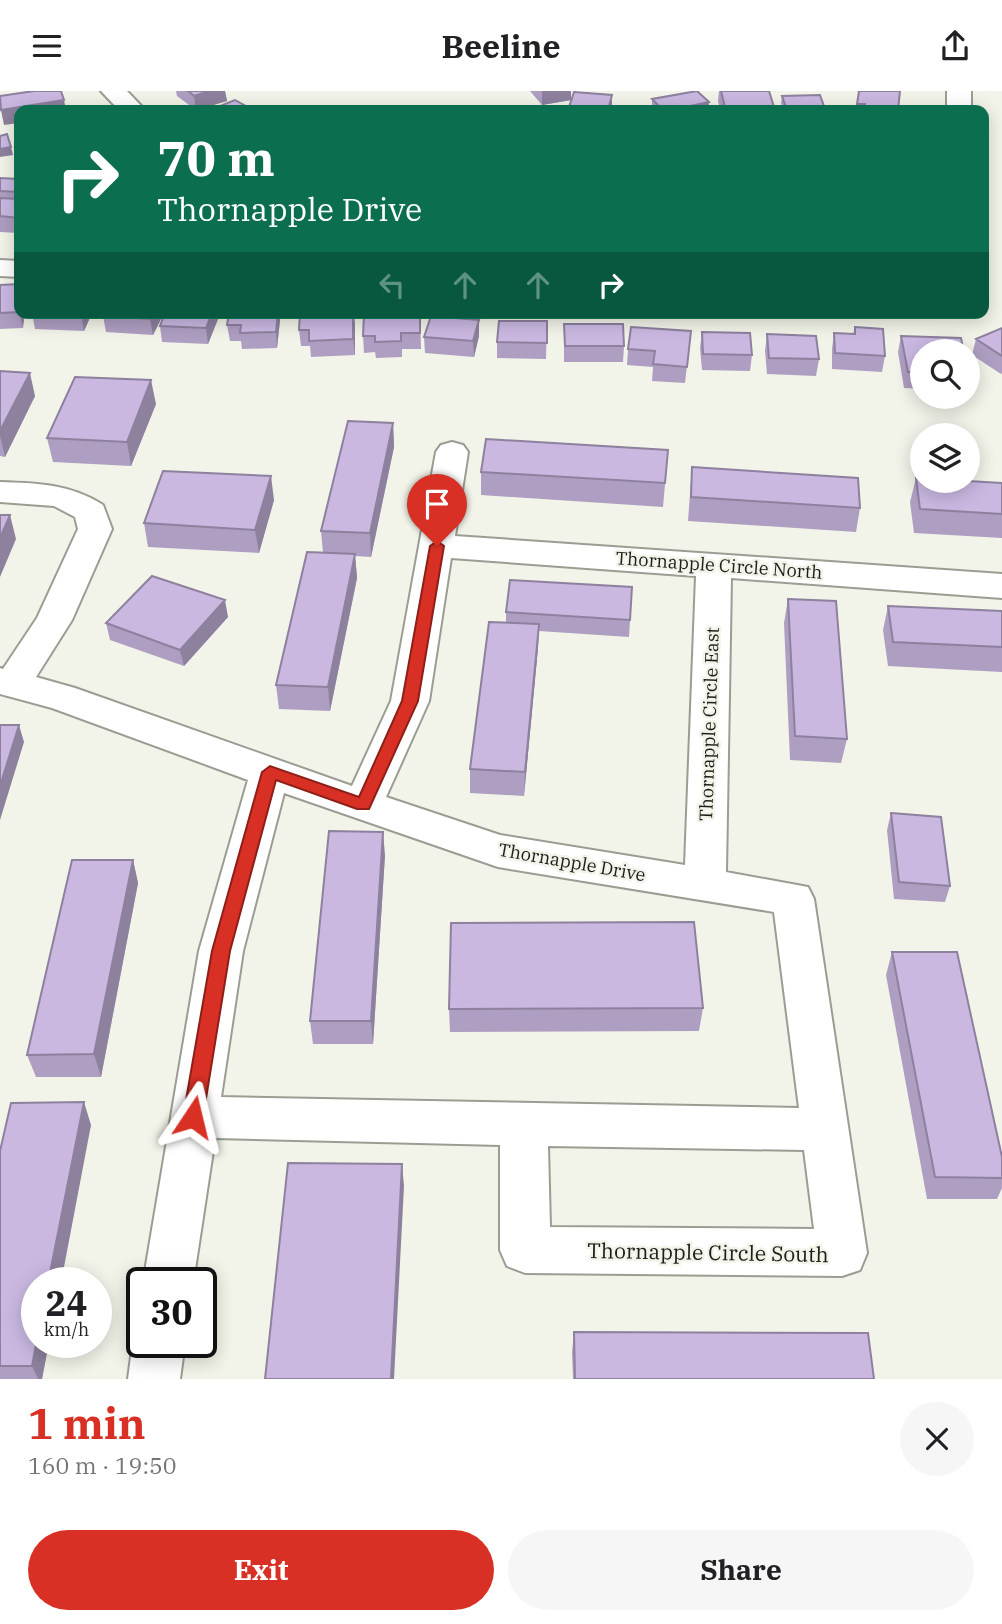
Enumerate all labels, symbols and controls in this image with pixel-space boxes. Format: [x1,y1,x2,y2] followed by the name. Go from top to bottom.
[441,25,561,67] text: Beeline
[28,27,66,65] icon: menu
[936,27,974,65] icon: share
[157,126,275,189] text: 70 m
[42,133,133,224] icon: right
[157,188,422,230] text: Thornapple Drive
[373,266,411,304] icon: left
[446,266,484,304] icon: ahead
[519,266,557,304] icon: ahead
[592,266,630,304] icon: right
[910,339,980,493] map controls
[910,339,980,409] button: search
[910,423,980,493] button: layers
[407,474,467,546] pin
[418,485,456,523] icon: arrive
[615,546,823,584] street label: Thornapple Circle North
[694,627,724,821] street label: Thornapple Circle East
[497,838,647,886] street label: Thornapple Drive
[156,1080,230,1154] position arrow
[587,1236,829,1268] street label: Thornapple Circle South
[126,1267,217,1358] speed limit sign: 30
[45,1280,88,1326] text: 24
[44,1318,89,1341] text: km/h
[28,1396,146,1451] text: 1 min
[900,1402,974,1476] button: close
[28,1450,177,1480] text: 160 m · 19:50
[28,1530,494,1610] button: Exit
[508,1530,974,1610] button: Share

